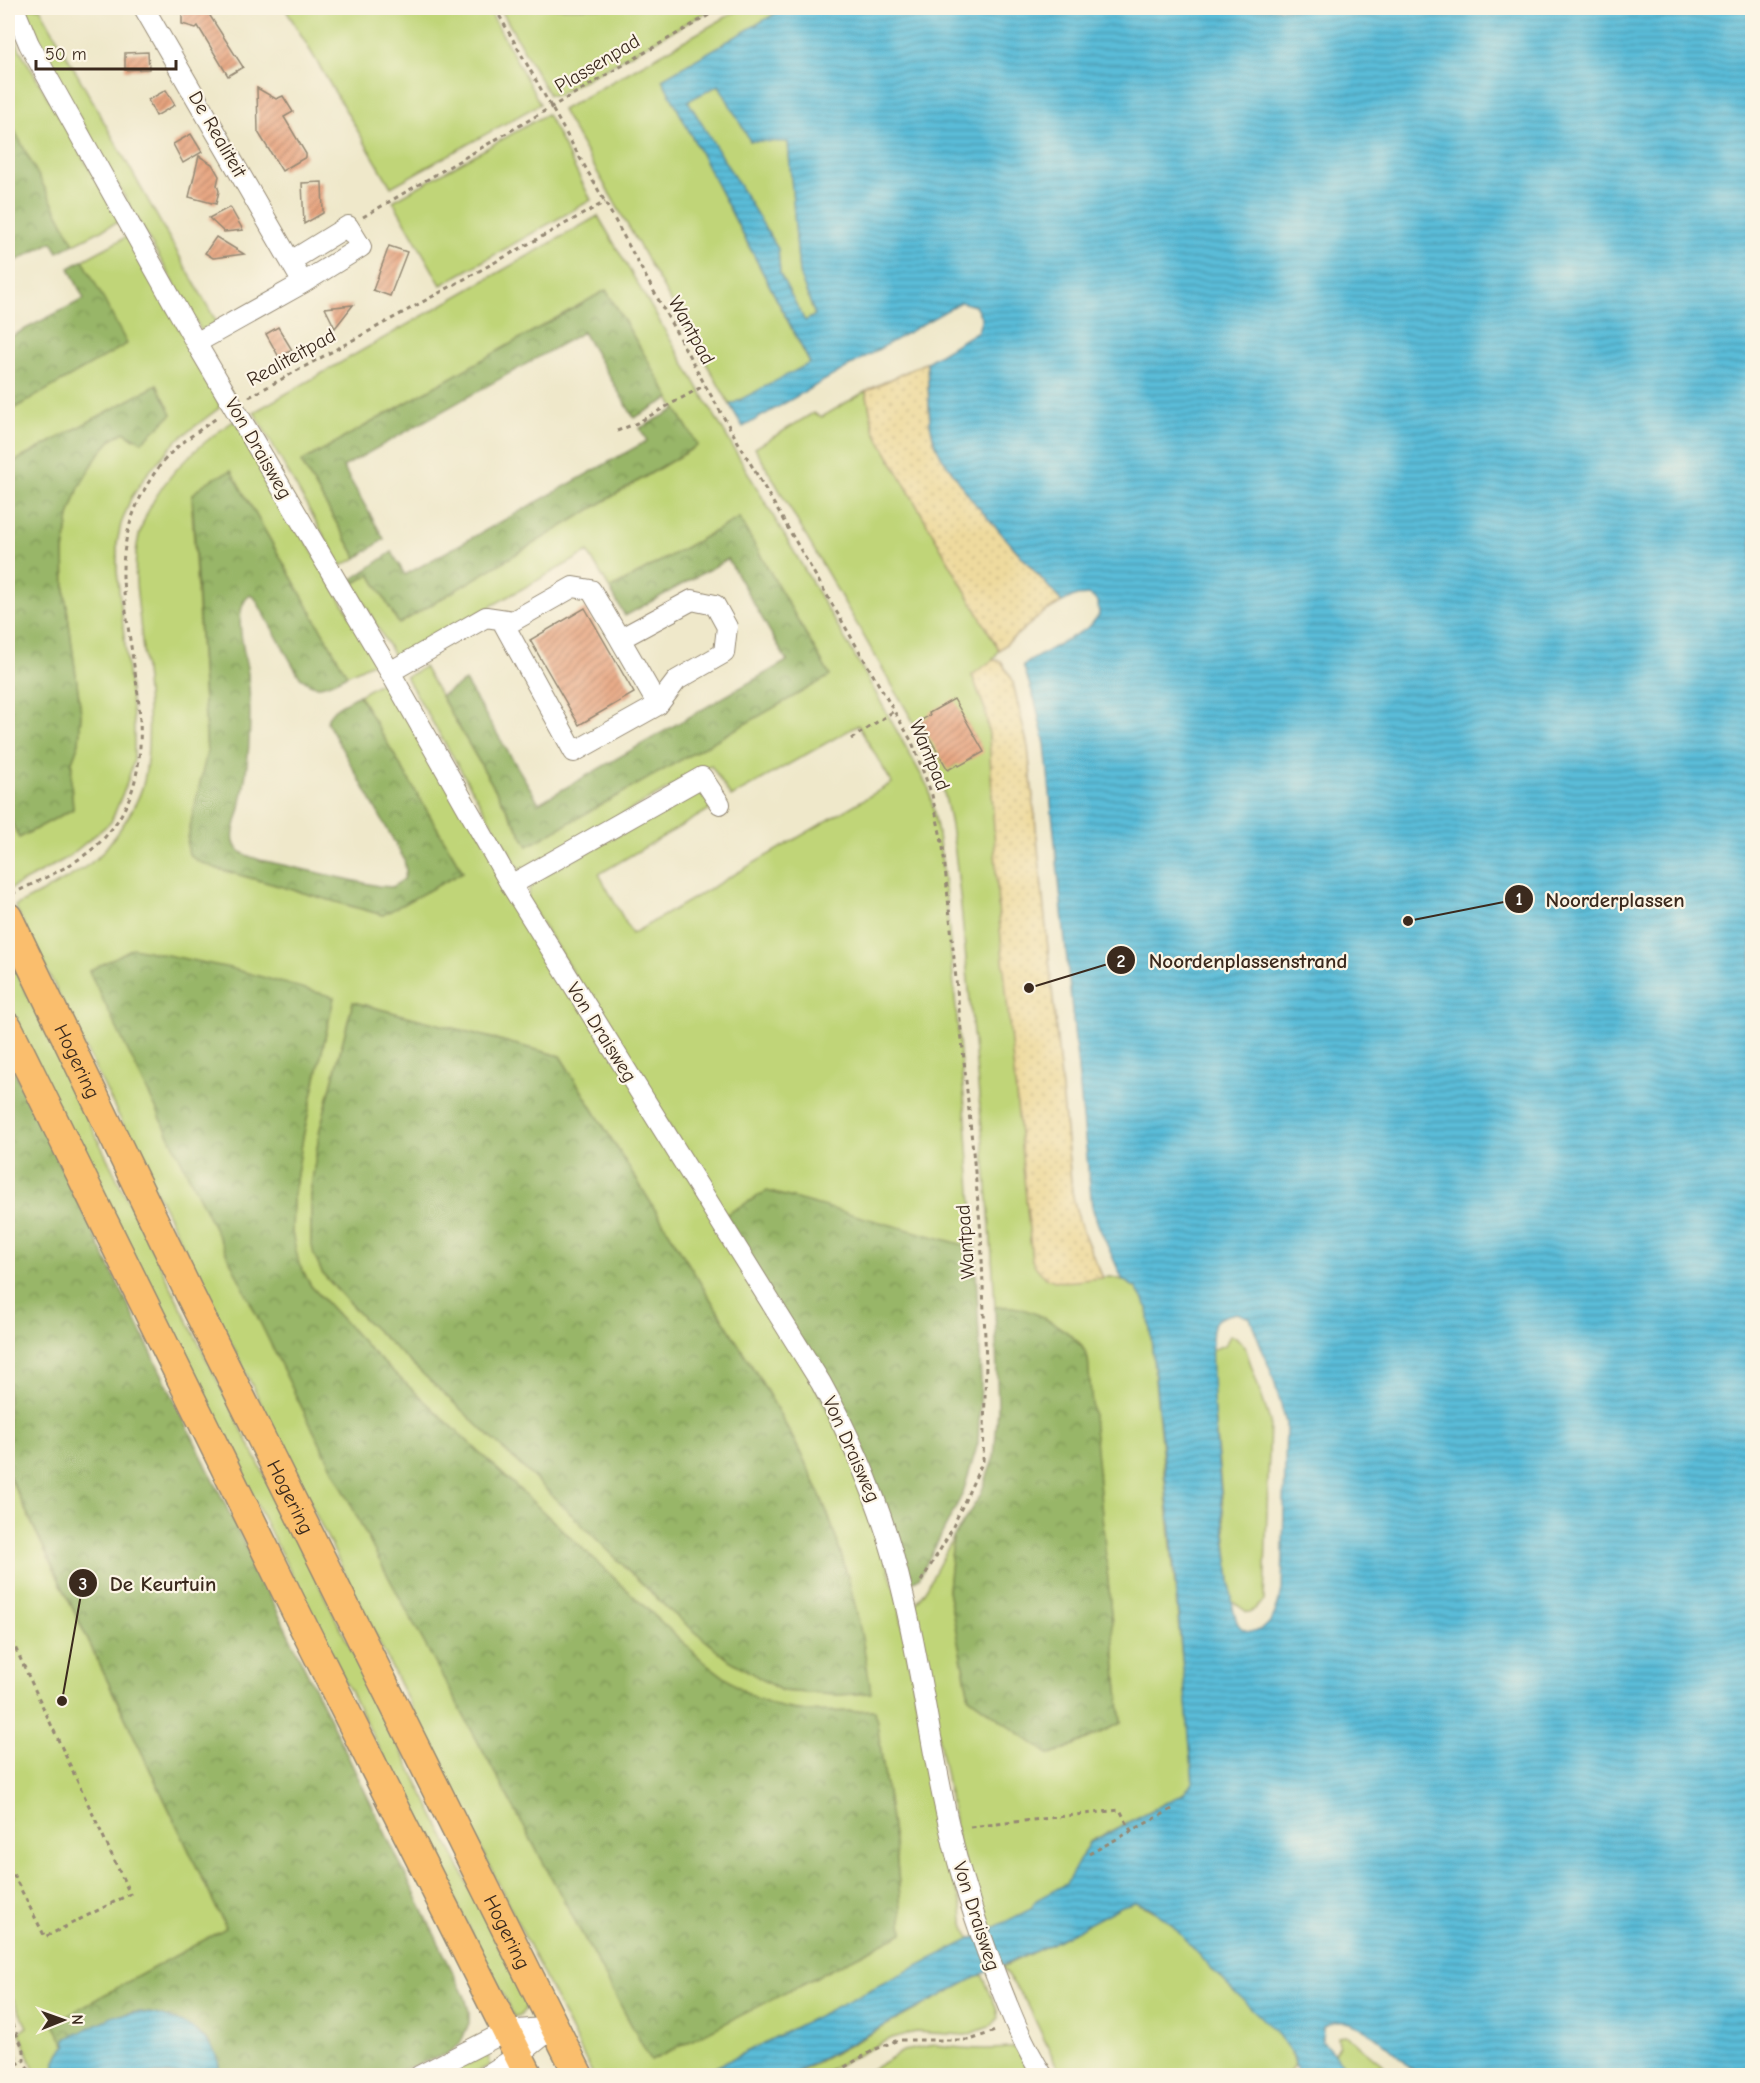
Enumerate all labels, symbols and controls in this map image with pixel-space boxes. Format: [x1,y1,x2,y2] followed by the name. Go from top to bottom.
[551,29,644,98] street label: Plassenpad
[36,33,176,71] scale bar
[45,44,87,65] text: 50 m
[184,87,252,183] street label: De Realiteit
[663,292,720,368] street label: Wantpad
[243,324,340,391] street label: Realiteitpad
[220,393,297,503] street label: Von Draisweg
[904,716,955,794] street label: Wantpad
[1504,880,1697,919] callout: Noorderplassen
[1545,888,1685,912] text: Noorderplassen
[1515,889,1523,910] text: 1
[1106,941,1359,980] callout: Noordenplassenstrand
[1149,949,1347,973] text: Noordenplassenstrand
[1117,951,1126,972] text: 2
[562,978,641,1086] street label: Von Draisweg
[49,1020,105,1102] street label: Hogering
[951,1204,980,1280] street label: Wantpad
[818,1393,885,1506] street label: Von Draisweg
[262,1456,318,1538] street label: Hogering
[68,1564,229,1603] callout: De Keurtuin
[110,1572,216,1596] text: De Keurtuin
[79,1574,87,1595] text: 3
[948,1859,1005,1974] street label: Von Draisweg
[479,1891,535,1973] street label: Hogering
[33,1990,93,2050] north arrow
[68,2014,86,2025] text: N

